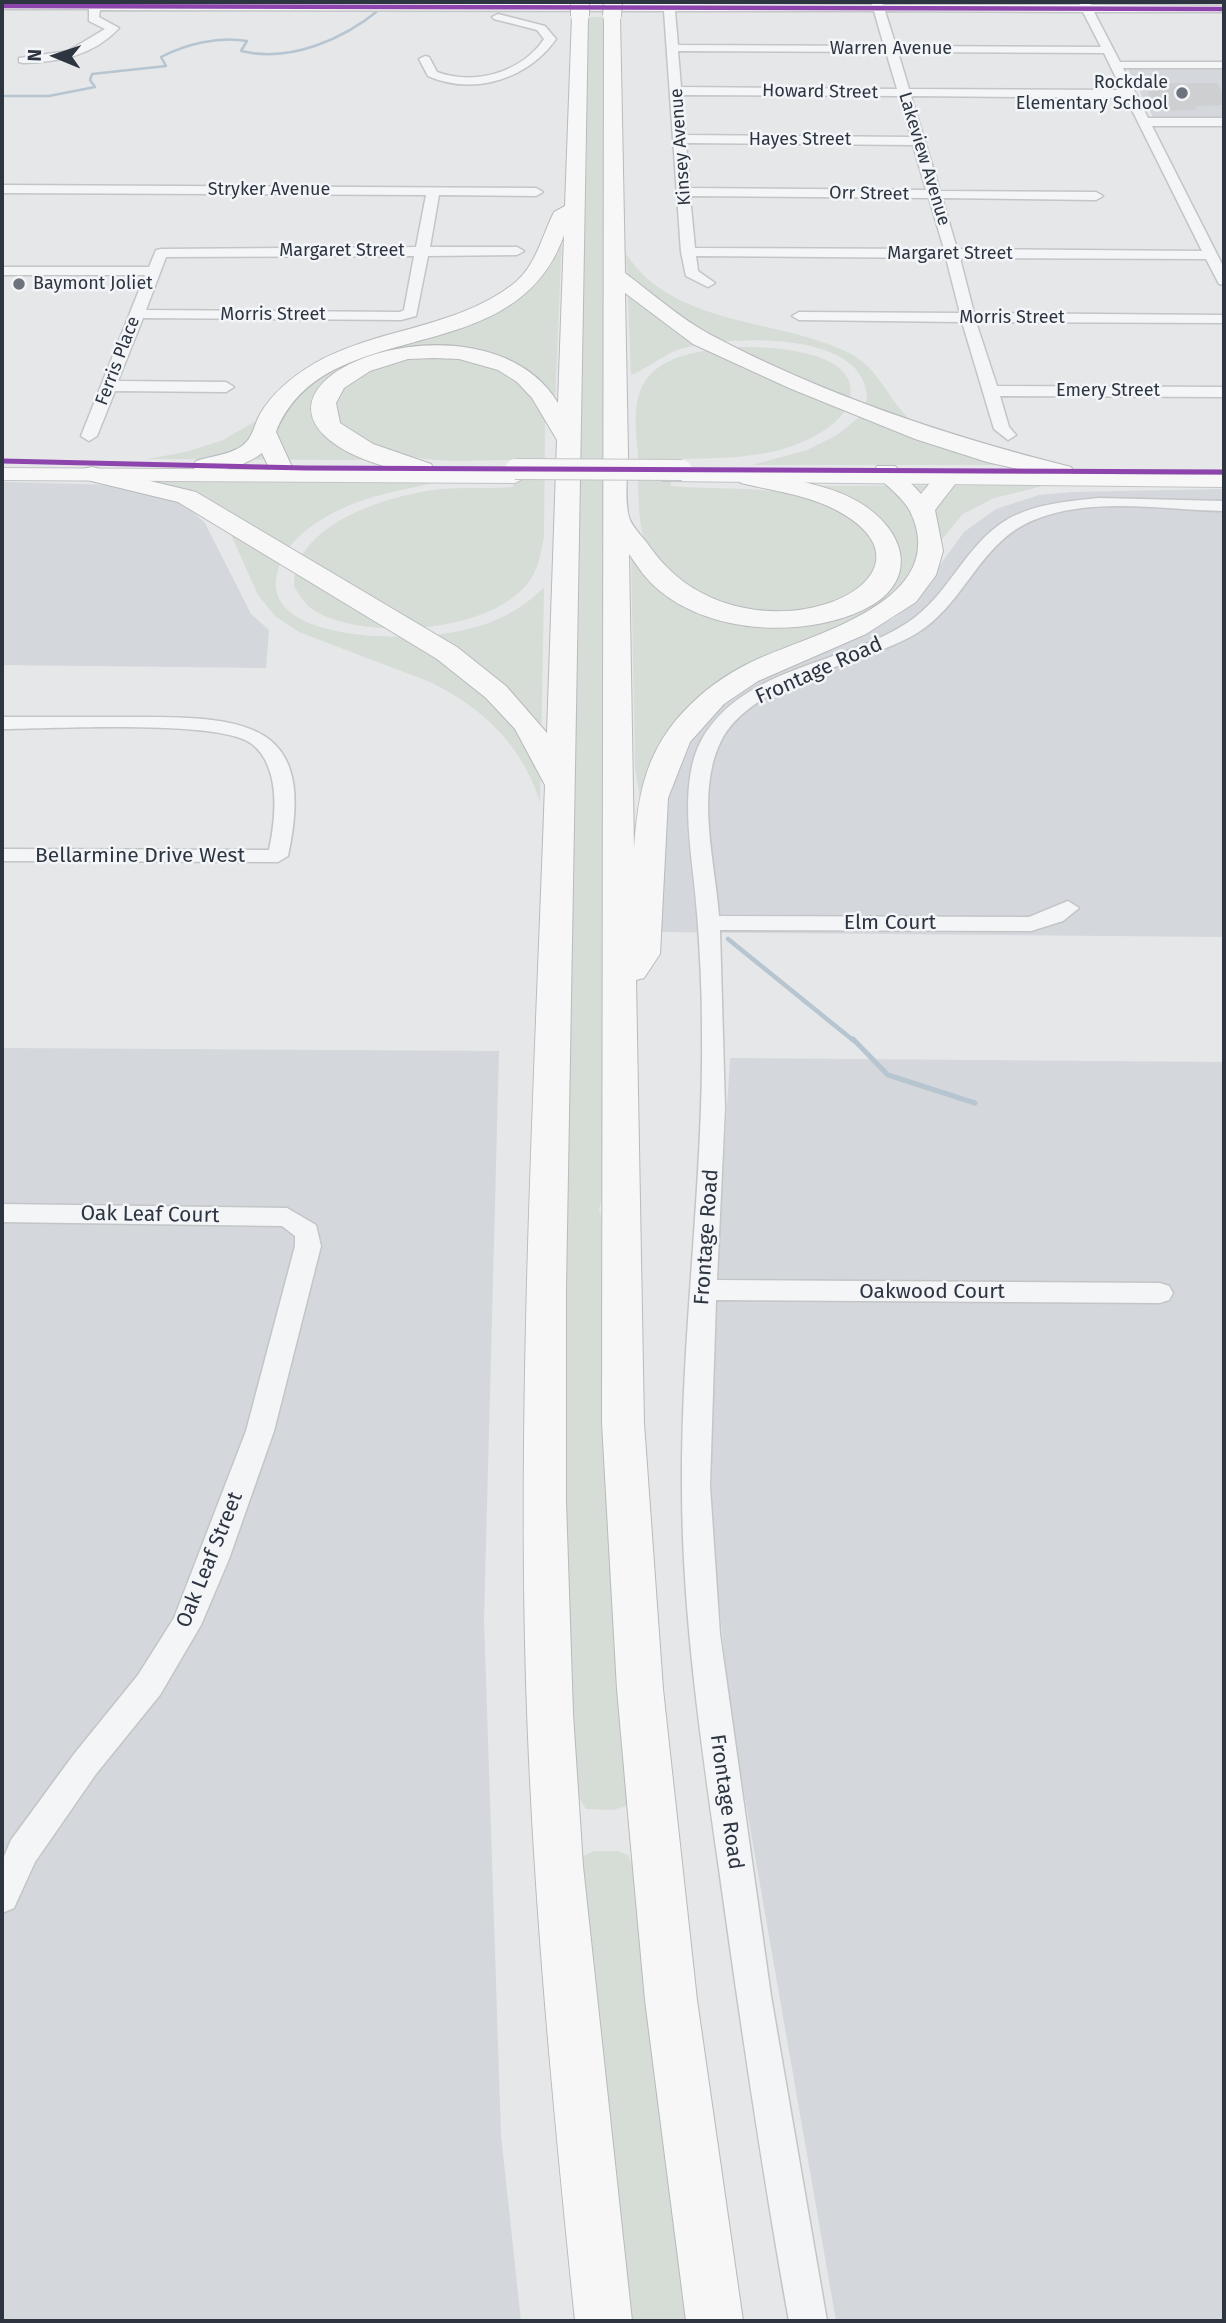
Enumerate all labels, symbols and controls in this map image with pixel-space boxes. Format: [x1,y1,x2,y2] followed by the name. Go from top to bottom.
[21,21,91,91] north arrow
[830,38,952,60] street label: Warren Avenue
[23,49,46,62] text: N
[1016,72,1168,114] place label: Rockdale Elementary School
[762,80,878,104] street label: Howard Street
[1174,85,1190,101] marker: Rockdale Elementary School
[666,88,696,206] street label: Kinsey Avenue
[893,90,955,228] street label: Lakeview Avenue
[749,129,851,151] street label: Hayes Street
[208,179,330,201] street label: Stryker Avenue
[829,183,909,205] street label: Orr Street
[279,240,405,262] street label: Margaret Street
[887,243,1013,265] street label: Margaret Street
[33,273,153,295] place label: Baymont Joliet
[11,276,27,292] marker: Baymont Joliet
[220,304,326,326] street label: Morris Street
[959,307,1065,329] street label: Morris Street
[91,313,145,409] street label: Ferris Place
[1056,380,1160,402] street label: Emery Street
[752,632,886,710] street label: Frontage Road
[35,843,245,869] street label: Bellarmine Drive West
[844,910,936,936] street label: Elm Court
[690,1168,724,1306] street label: Frontage Road
[80,1201,220,1229] street label: Oak Leaf Court
[859,1279,1005,1305] street label: Oakwood Court
[171,1488,249,1632] street label: Oak Leaf Street
[704,1733,748,1871] street label: Frontage Road

